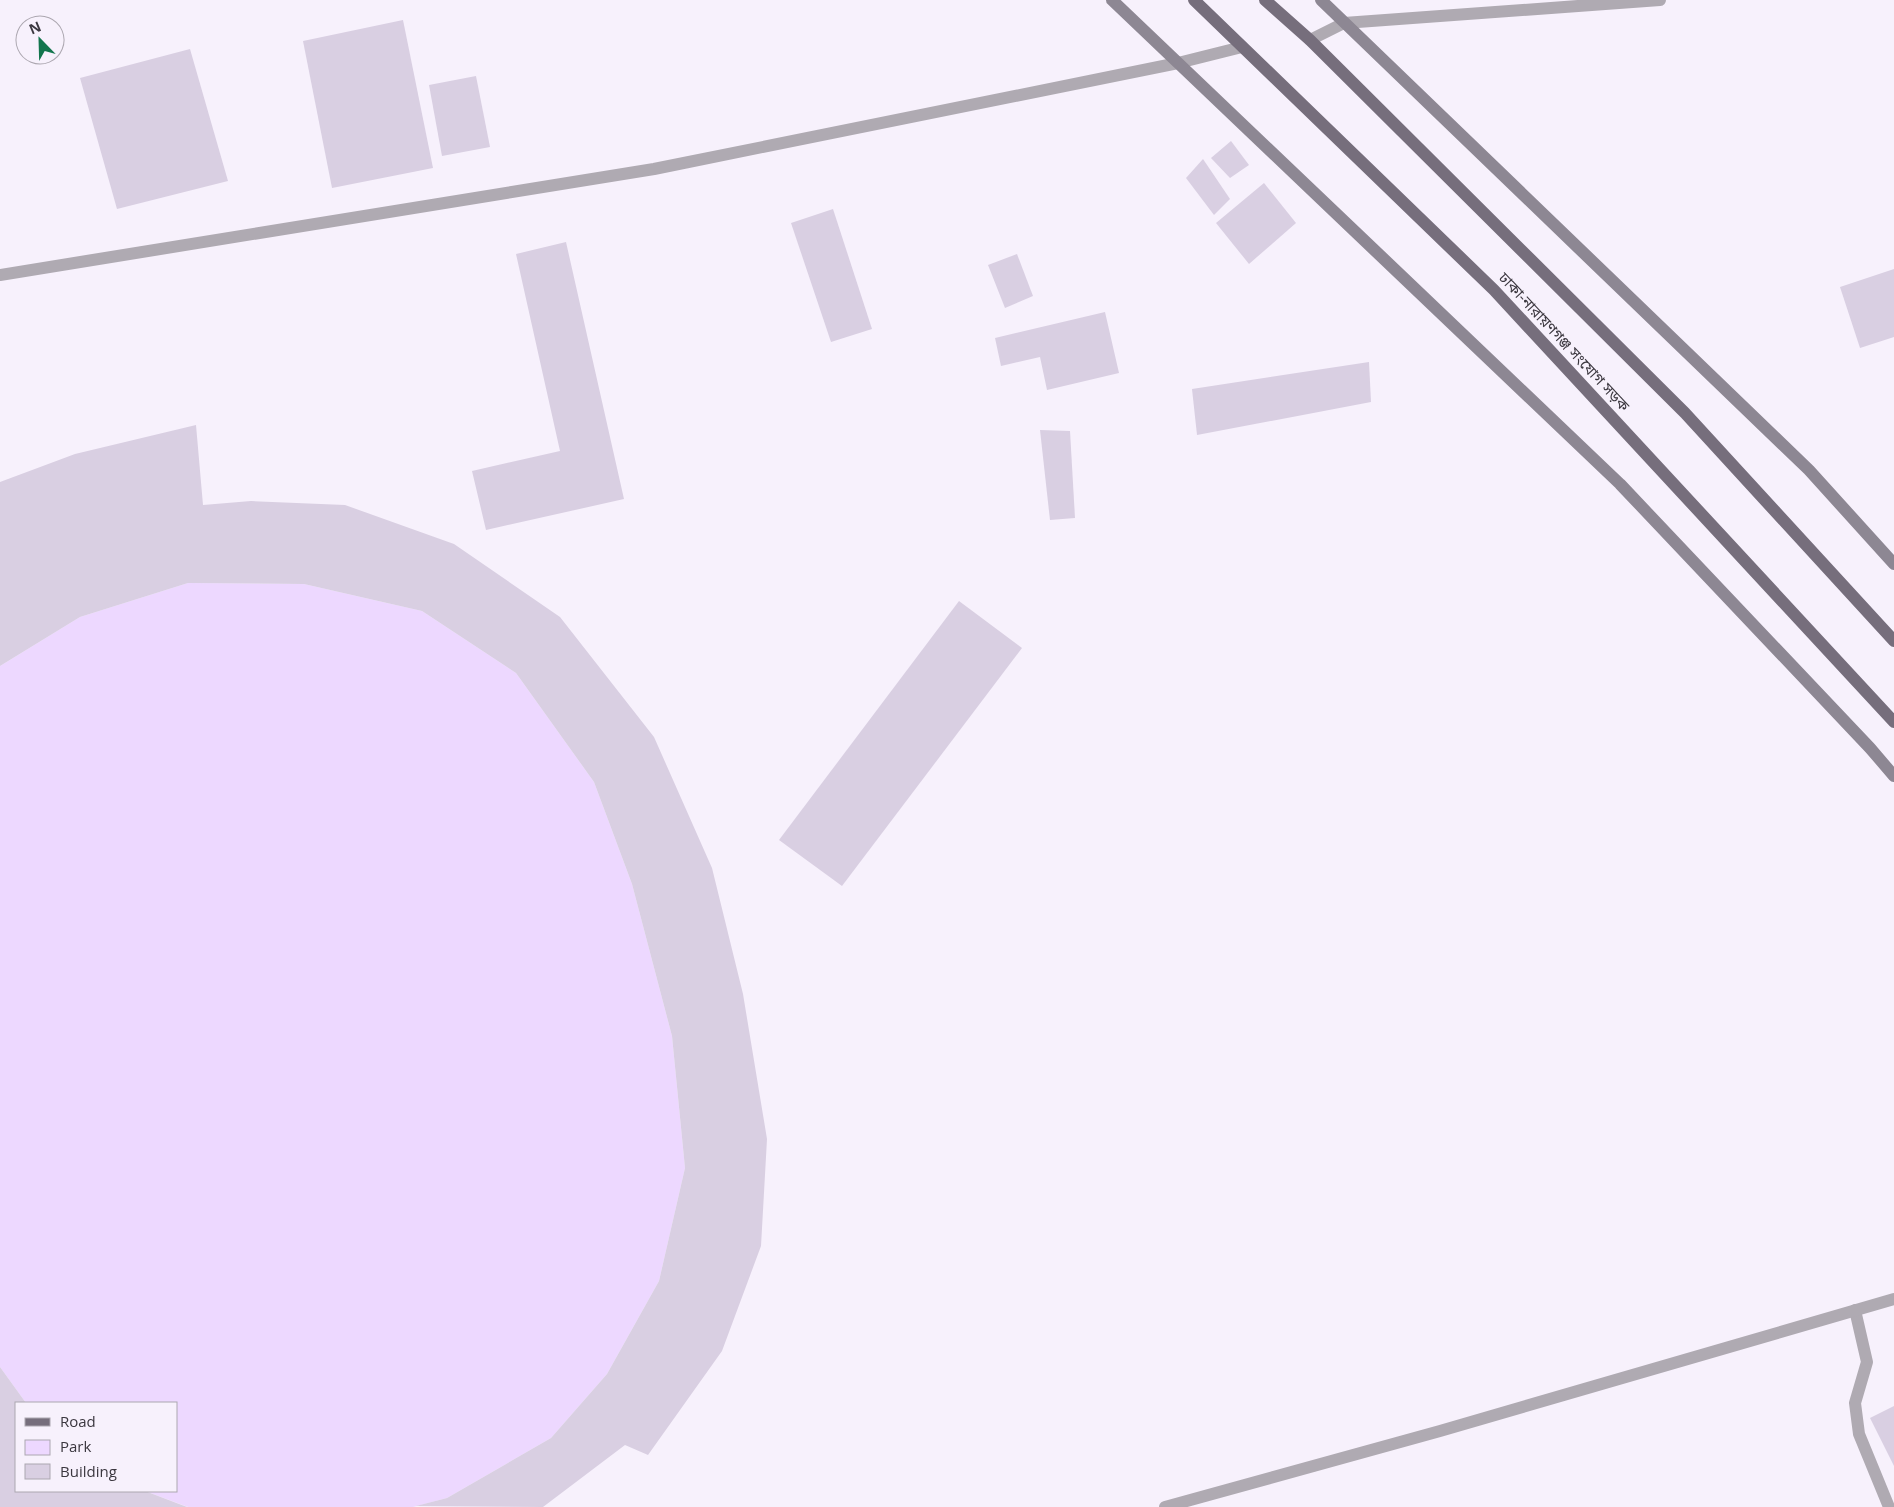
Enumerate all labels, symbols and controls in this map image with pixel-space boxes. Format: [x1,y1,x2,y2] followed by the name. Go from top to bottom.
[15,15,65,65] north arrow
[26,17,44,39] text: N
[1494,267,1635,416] street label: ঢাকা-নারায়ণগঞ্জ সংযোগ সড়ক
[15,1402,178,1492] legend
[60,1411,96,1431] text: Road
[60,1436,91,1456] text: Park
[60,1461,117,1481] text: Building

